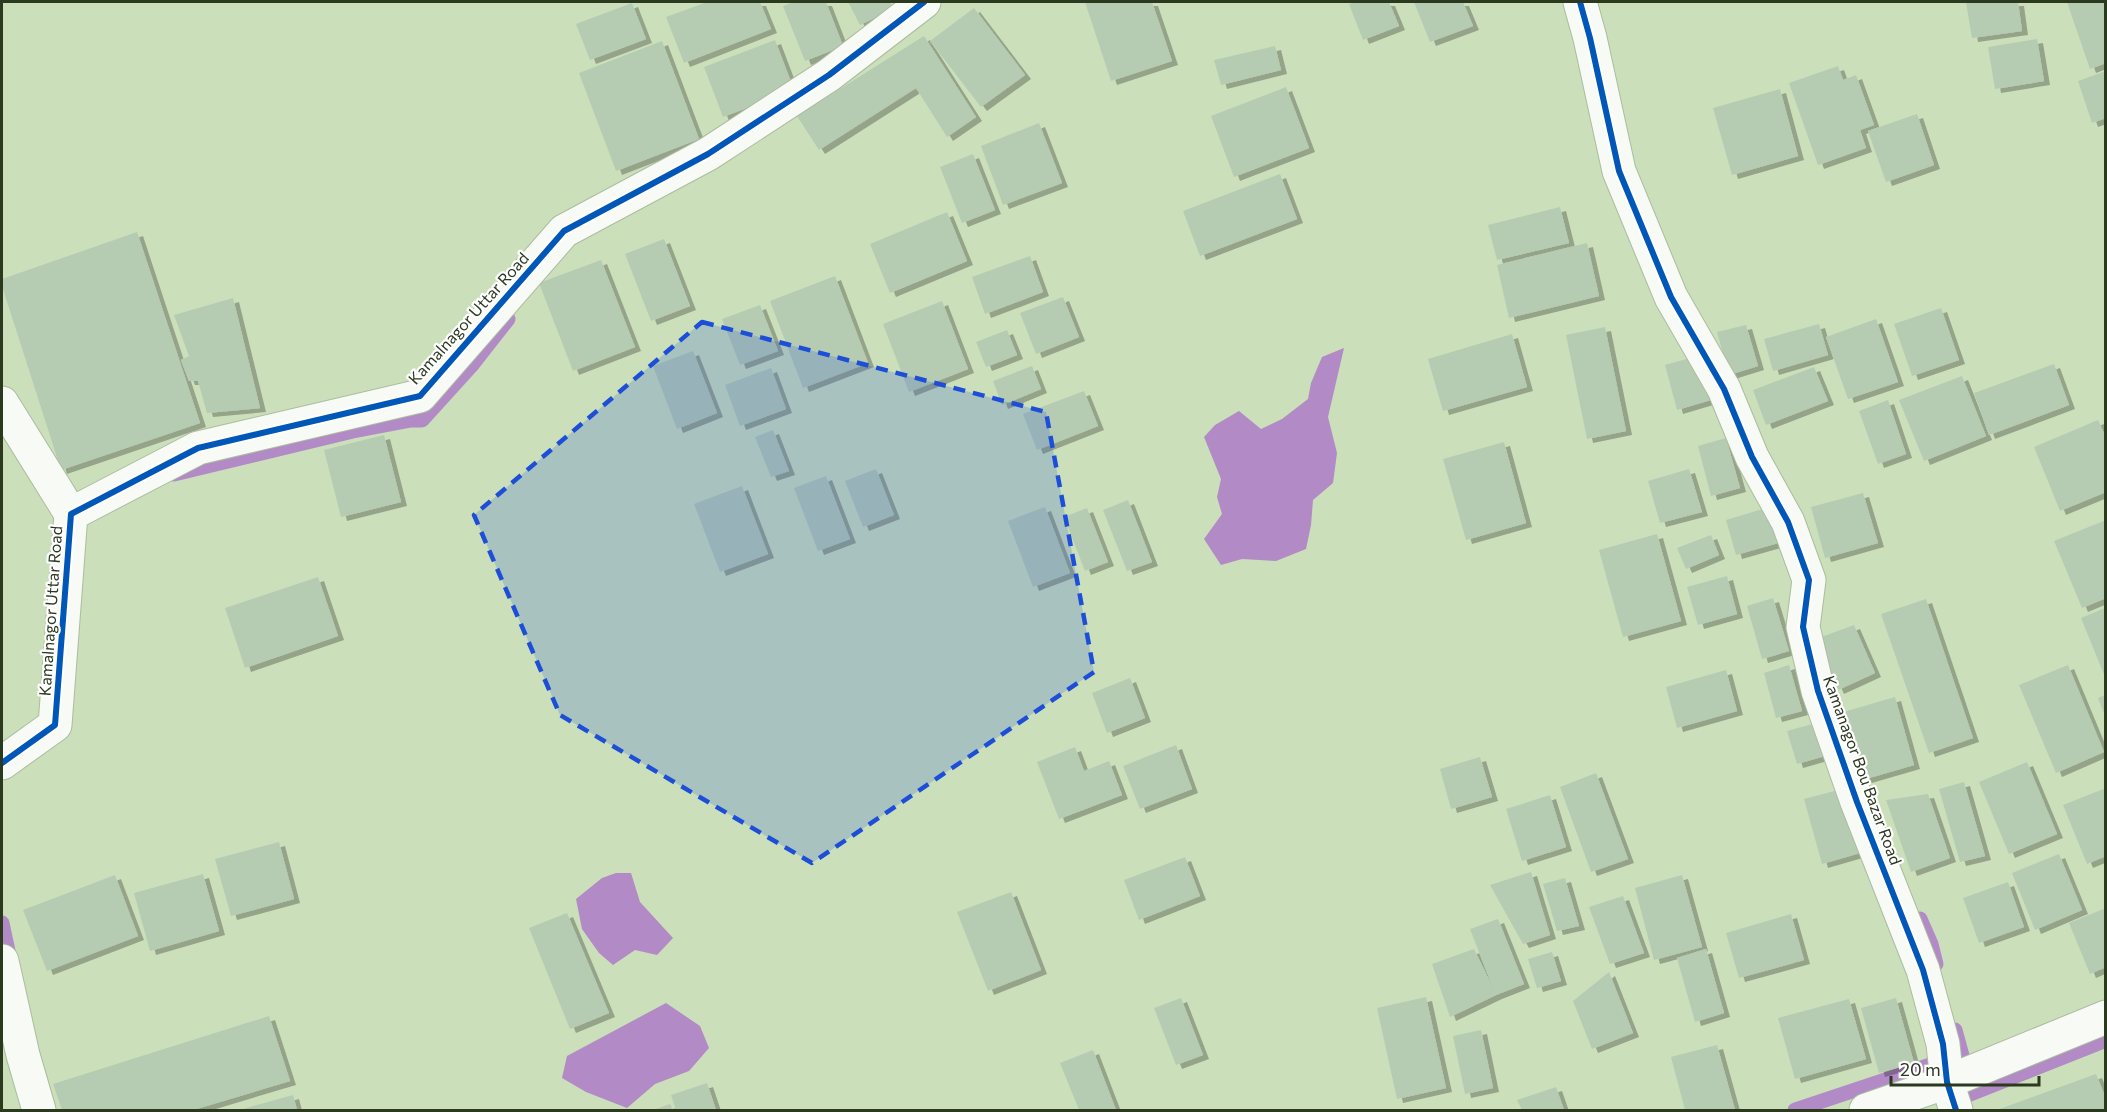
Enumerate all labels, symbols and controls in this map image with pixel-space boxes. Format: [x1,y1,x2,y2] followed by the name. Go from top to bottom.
[404,248,532,388] street label: Kamalnagor Uttar Road
[35,525,65,697] street label: Kamalnagor Uttar Road
[1820,673,1906,867] street label: Kamanagor Bou Bazar Road
[1891,1049,2040,1087] scale bar
[1900,1058,1941,1080] text: 20 m

